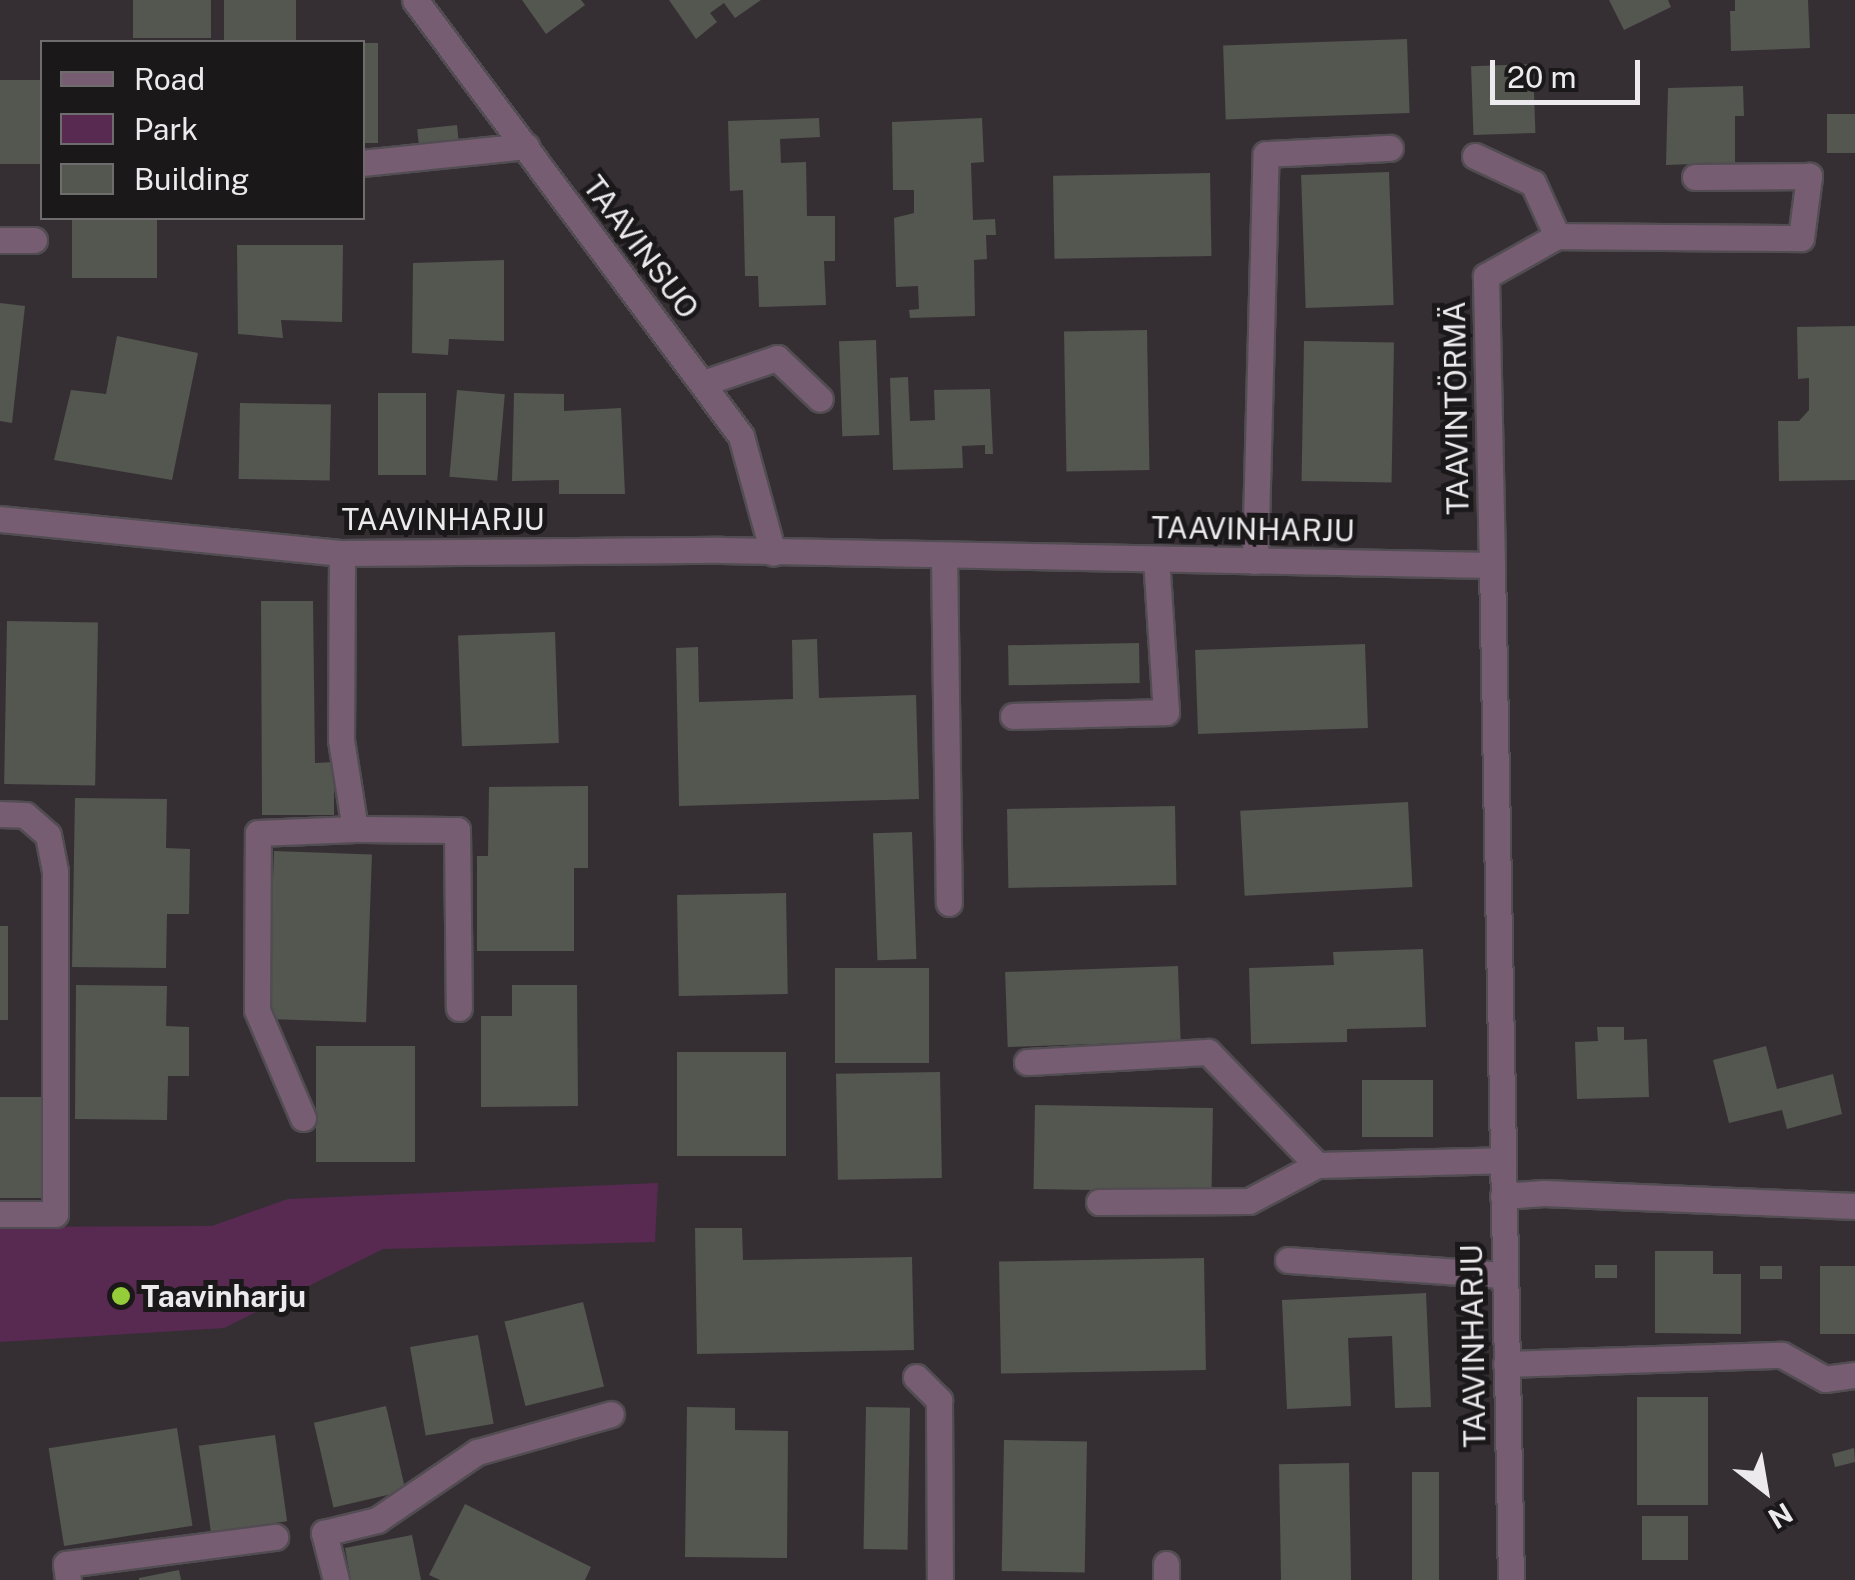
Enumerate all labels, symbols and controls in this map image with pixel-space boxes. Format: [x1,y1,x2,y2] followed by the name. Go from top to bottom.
[40,40,365,220] legend
[1495,40,1645,102] scale bar
[1507,59,1576,95] text: 20 m
[134,61,205,97] text: Road
[134,111,198,147] text: Park
[134,161,249,197] text: Building
[576,169,706,325] street label: TAAVINSUO
[1436,301,1476,515] street label: TAAVINTÖRMÄ
[341,501,545,537] street label: TAAVINHARJU
[1151,509,1355,549] street label: TAAVINHARJU
[1453,1244,1493,1448] street label: TAAVINHARJU
[141,1278,306,1314] place label: Taavinharju
[110,1285,132,1307] marker: Taavinharju
[1715,1440,1815,1540] north arrow
[1763,1496,1799,1536] text: N

